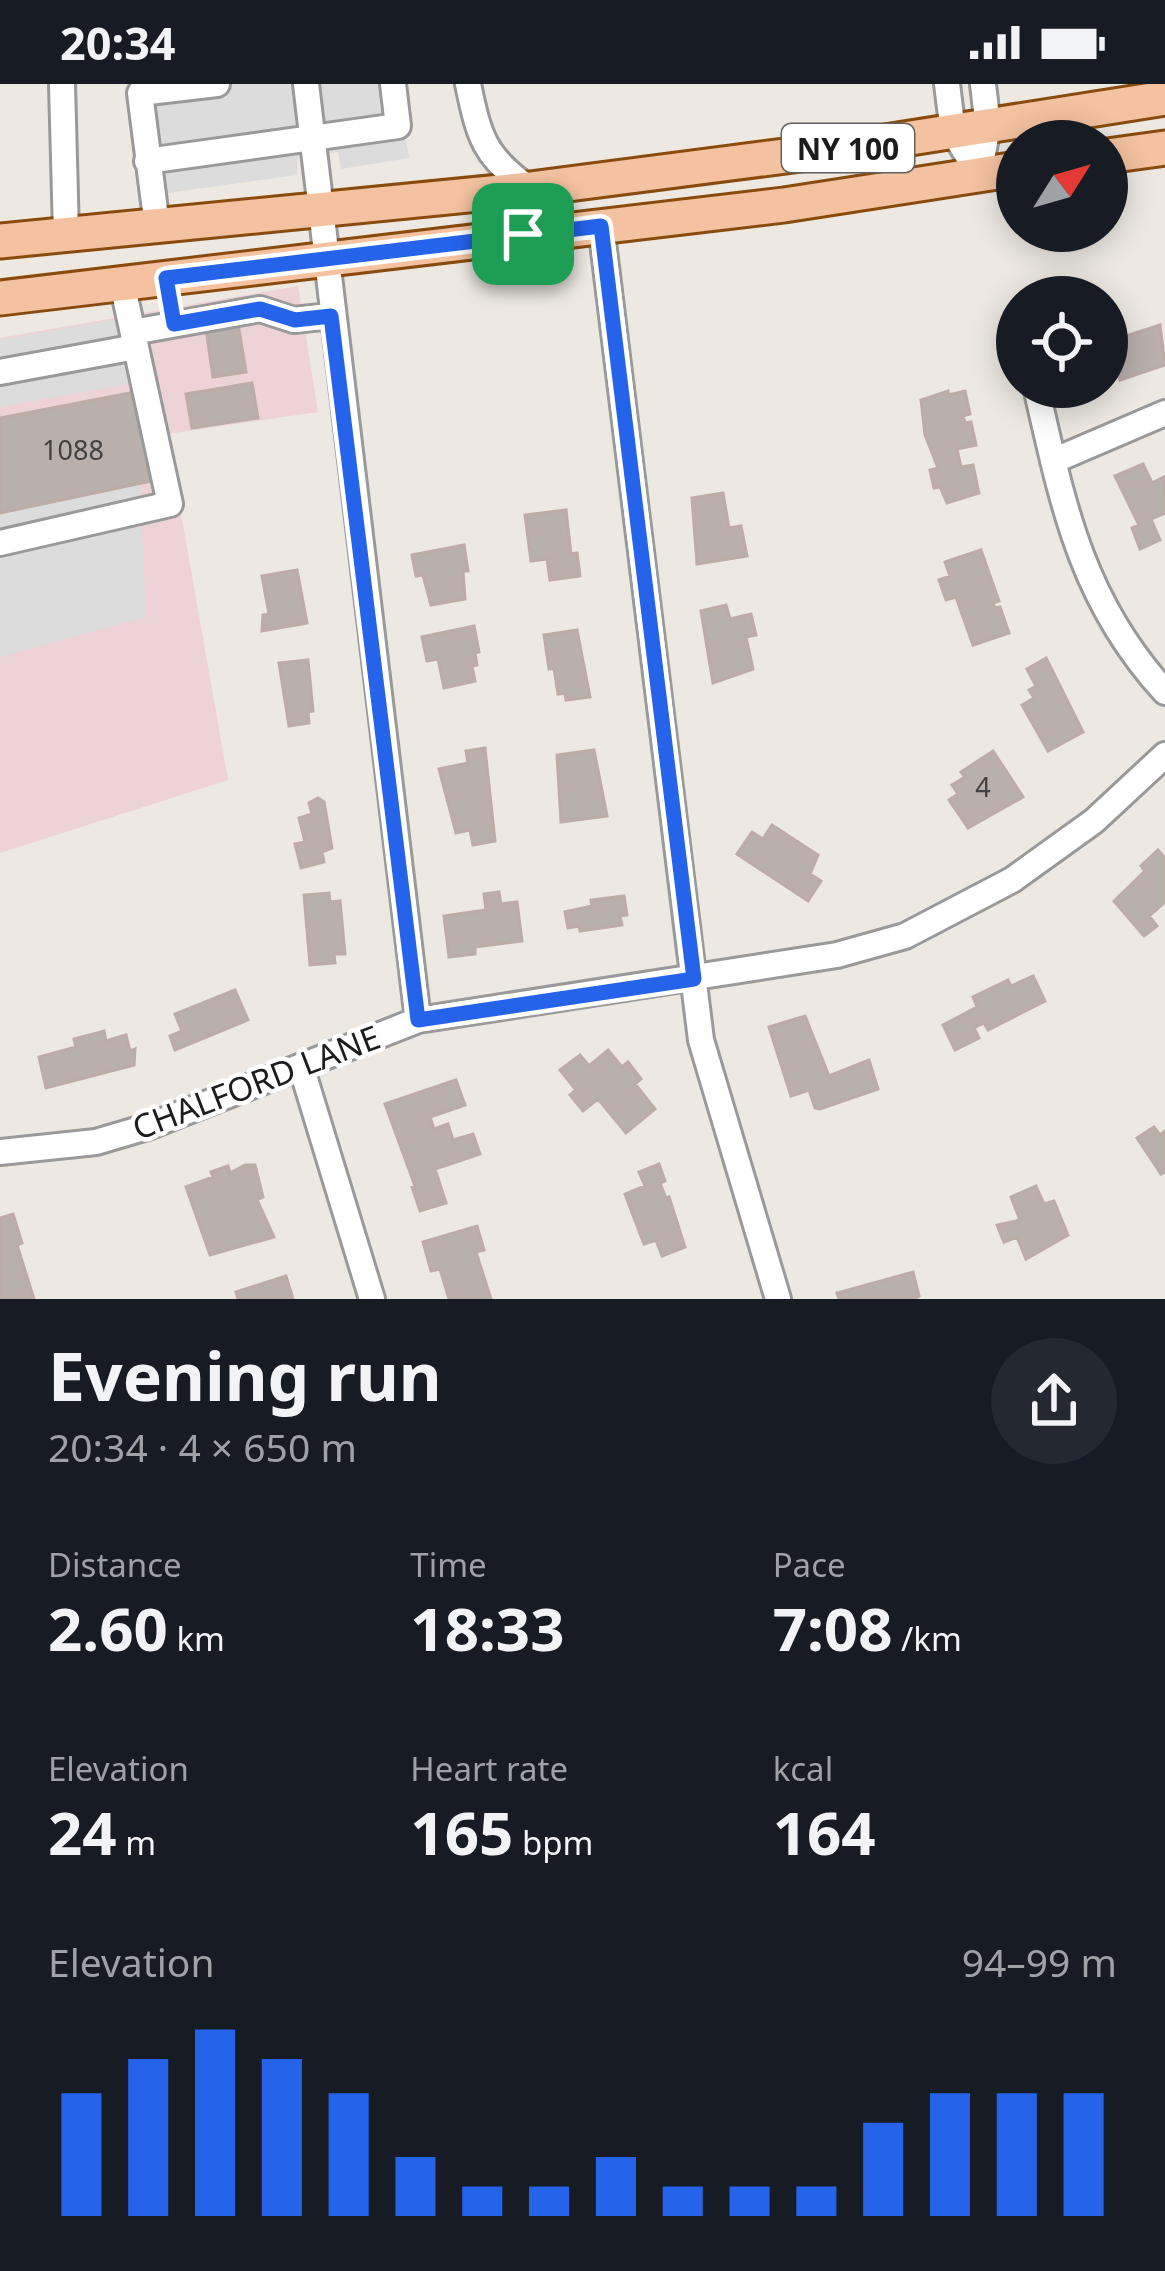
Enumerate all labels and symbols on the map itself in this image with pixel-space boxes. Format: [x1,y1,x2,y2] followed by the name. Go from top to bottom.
[996,120,1128,252] north arrow
[782,124,914,172] road number: NY 100
[472,183,574,285] pin
[42,431,104,468] house number: 1088
[975,768,991,805] house number: 4
[126,1014,386,1150] street label: CHALFORD LANE

